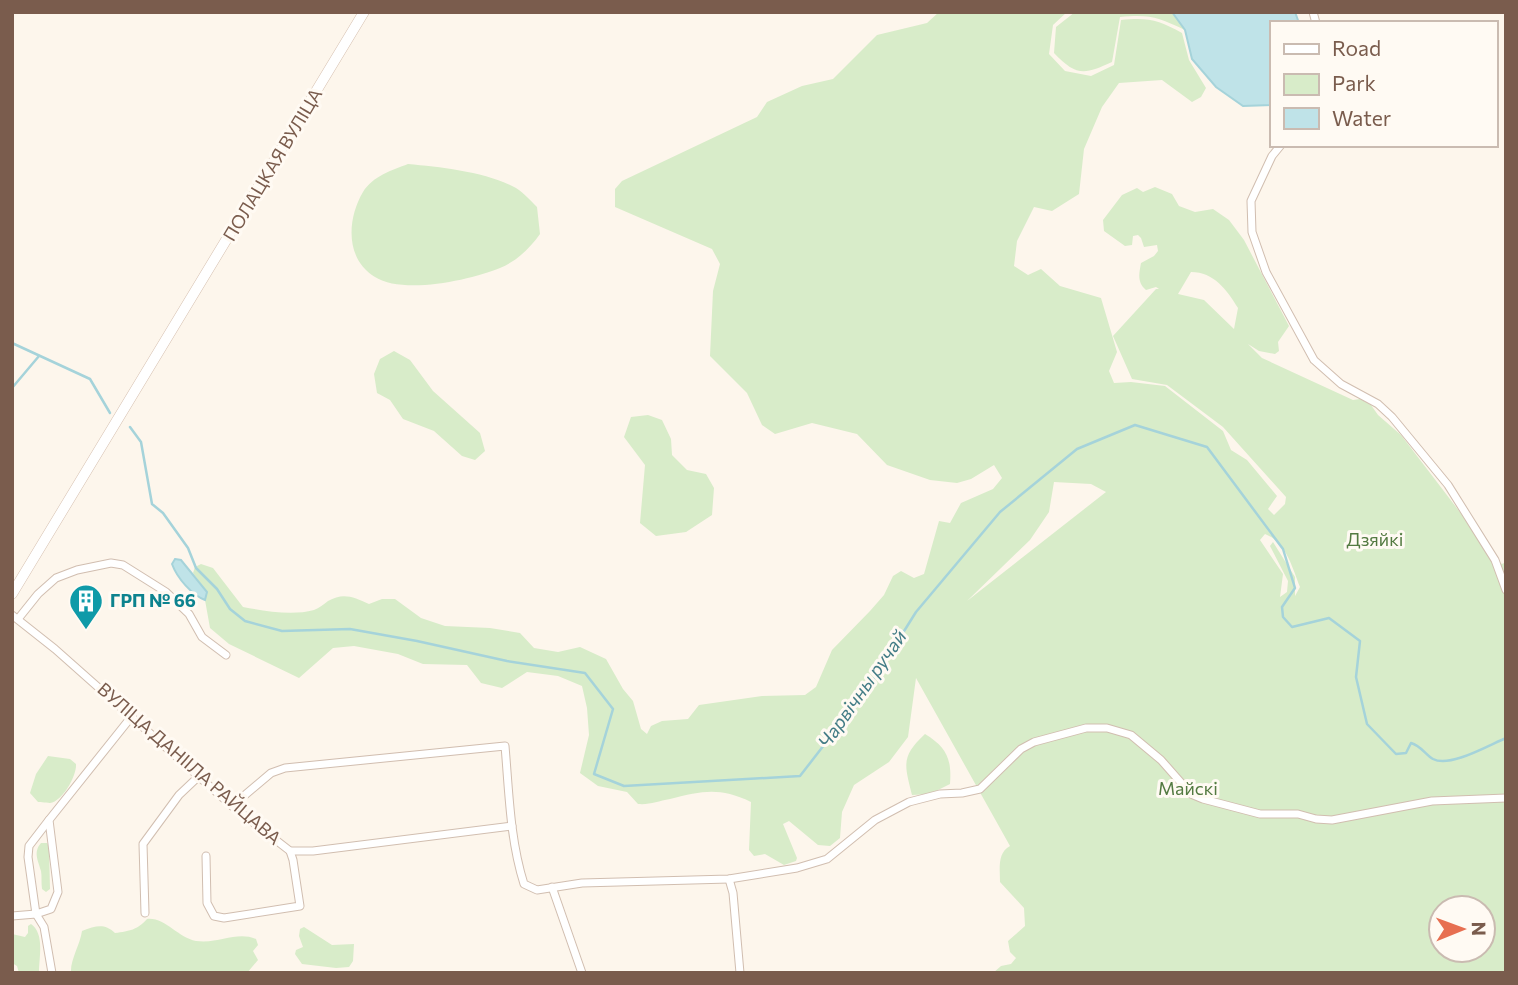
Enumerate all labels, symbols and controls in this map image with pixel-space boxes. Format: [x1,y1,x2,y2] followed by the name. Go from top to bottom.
[1270,21,1497,147] legend
[1332,35,1381,60] text: Road
[1332,70,1376,95] text: Park
[218,84,326,245] street label: ПОЛАЦКАЯ ВУЛІЦА
[1332,105,1391,130] text: Water
[1347,528,1403,550] park label: Дзяйкі
[67,582,105,631] building icon: ГРП № 66
[110,589,196,611] place label: ГРП № 66
[813,625,911,752] water label: Чарвічны ручай
[93,678,286,849] street label: ВУЛІЦА ДАНІІЛА РАЙЦАВА
[1158,777,1218,799] park label: Майскі
[1427,894,1497,964] north arrow
[1468,921,1491,936] text: N

